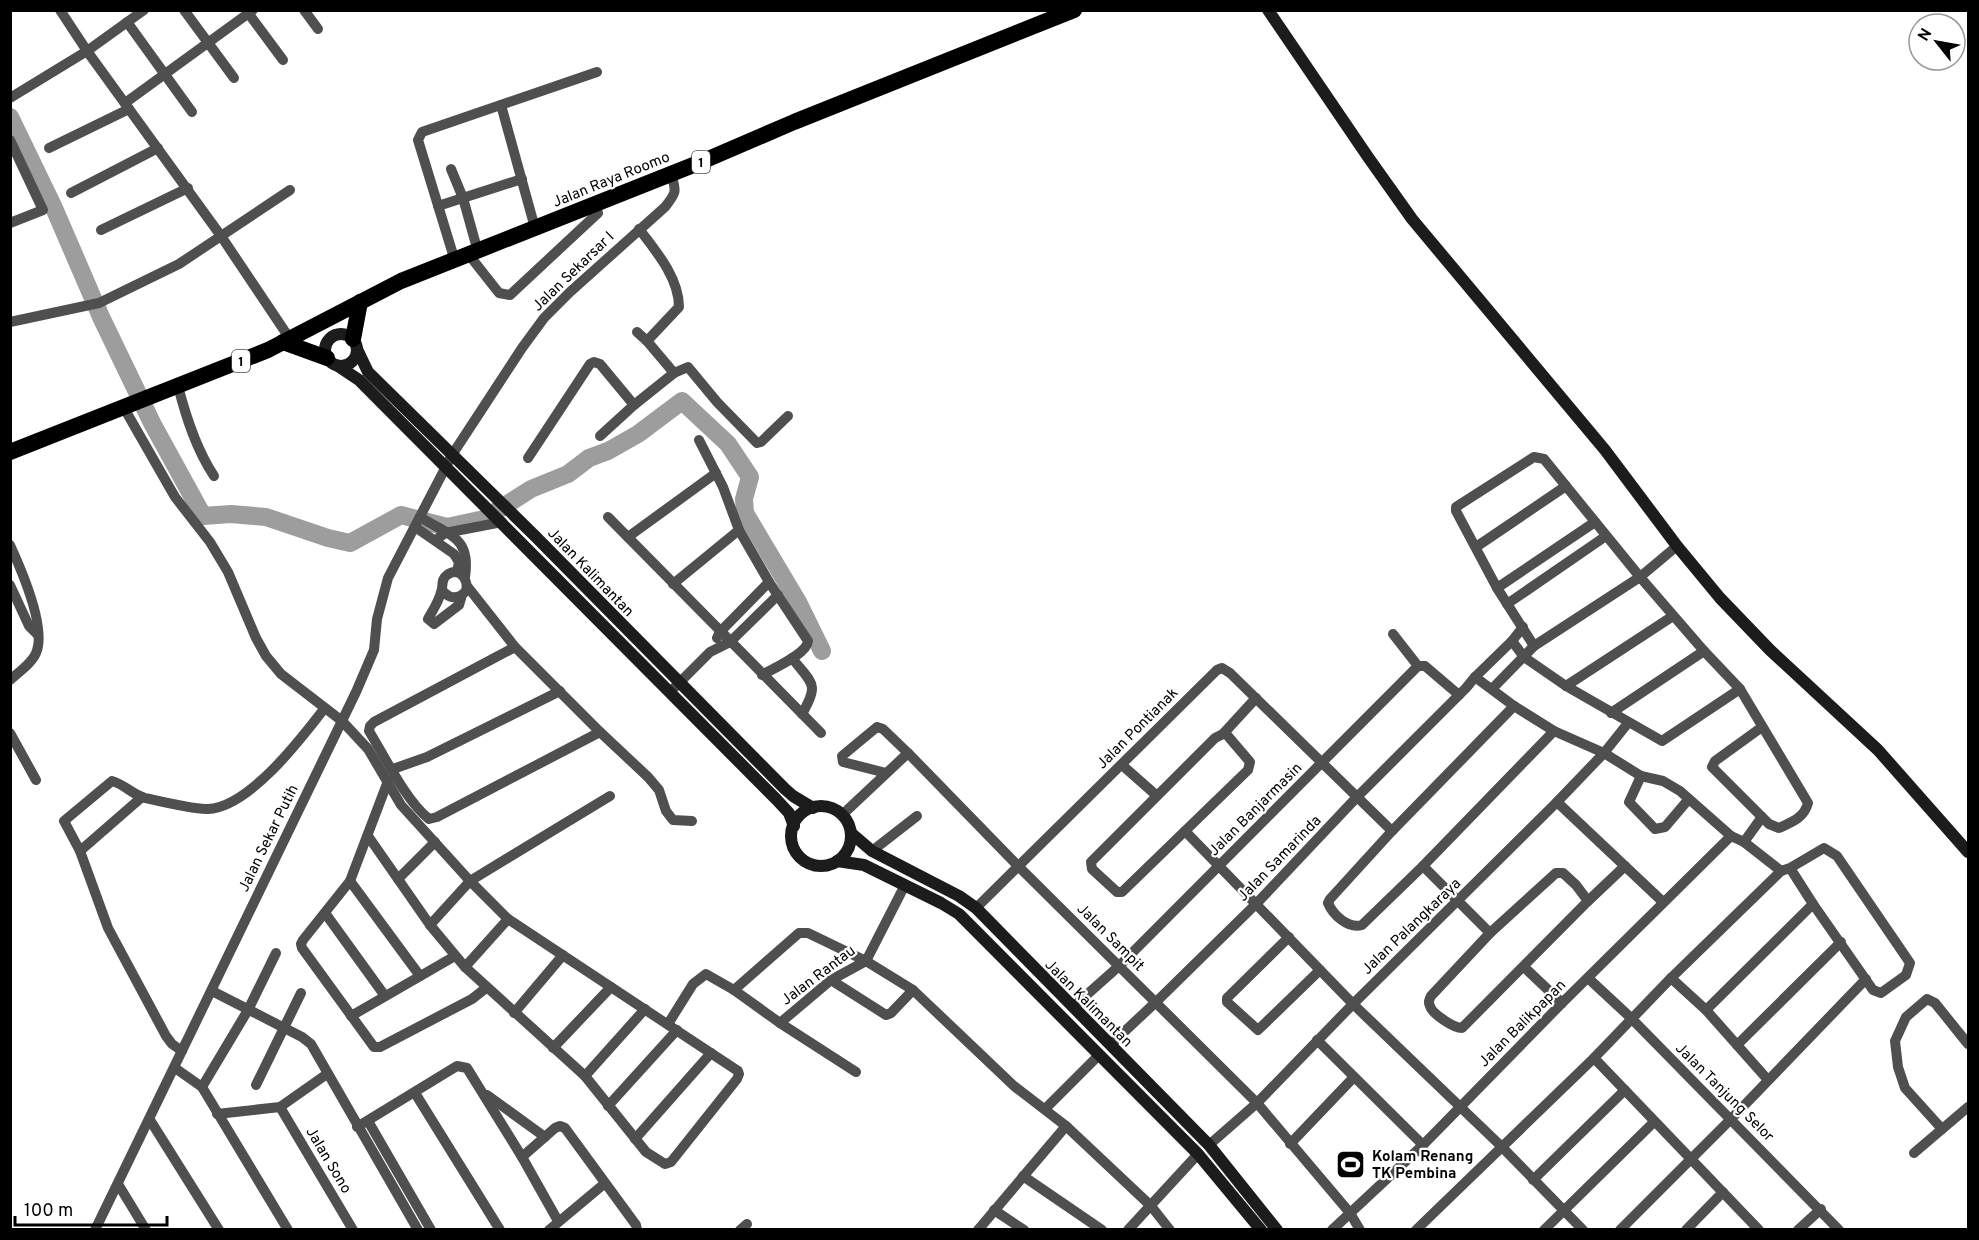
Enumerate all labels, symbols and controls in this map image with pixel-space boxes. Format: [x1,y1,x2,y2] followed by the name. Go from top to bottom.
[1907,12,1967,72] north arrow
[1914,25,1937,45] text: N
[550,148,673,213] street label: Jalan Raya Roomo
[692,151,710,173] road number: 1
[529,228,619,316] street label: Jalan Sekarsar I
[232,350,250,372] road number: 1
[543,525,637,622] street label: Jalan Kalimantan
[1093,684,1183,774] street label: Jalan Pontianak
[1205,759,1307,861] street label: Jalan Banjarmasin
[235,782,304,895] street label: Jalan Sekar Putih
[1234,812,1326,906] street label: Jalan Samarinda
[1358,875,1466,979] street label: Jalan Palangkaraya
[1072,900,1148,976] street label: Jalan Sampit
[778,942,860,1010] street label: Jalan Rantau
[1040,956,1136,1052] street label: Jalan Kalimantan
[1475,976,1571,1072] street label: Jalan Balikpapan
[1671,1040,1777,1147] street label: Jalan Tanjung Selor
[300,1124,355,1197] street label: Jalan Sono
[1372,1148,1473,1184] place label: Kolam Renang TK Pembina
[1335,1149,1367,1181] sports icon: Kolam Renang TK Pembina
[15,1189,166,1227] scale bar
[24,1200,73,1223] text: 100 m

